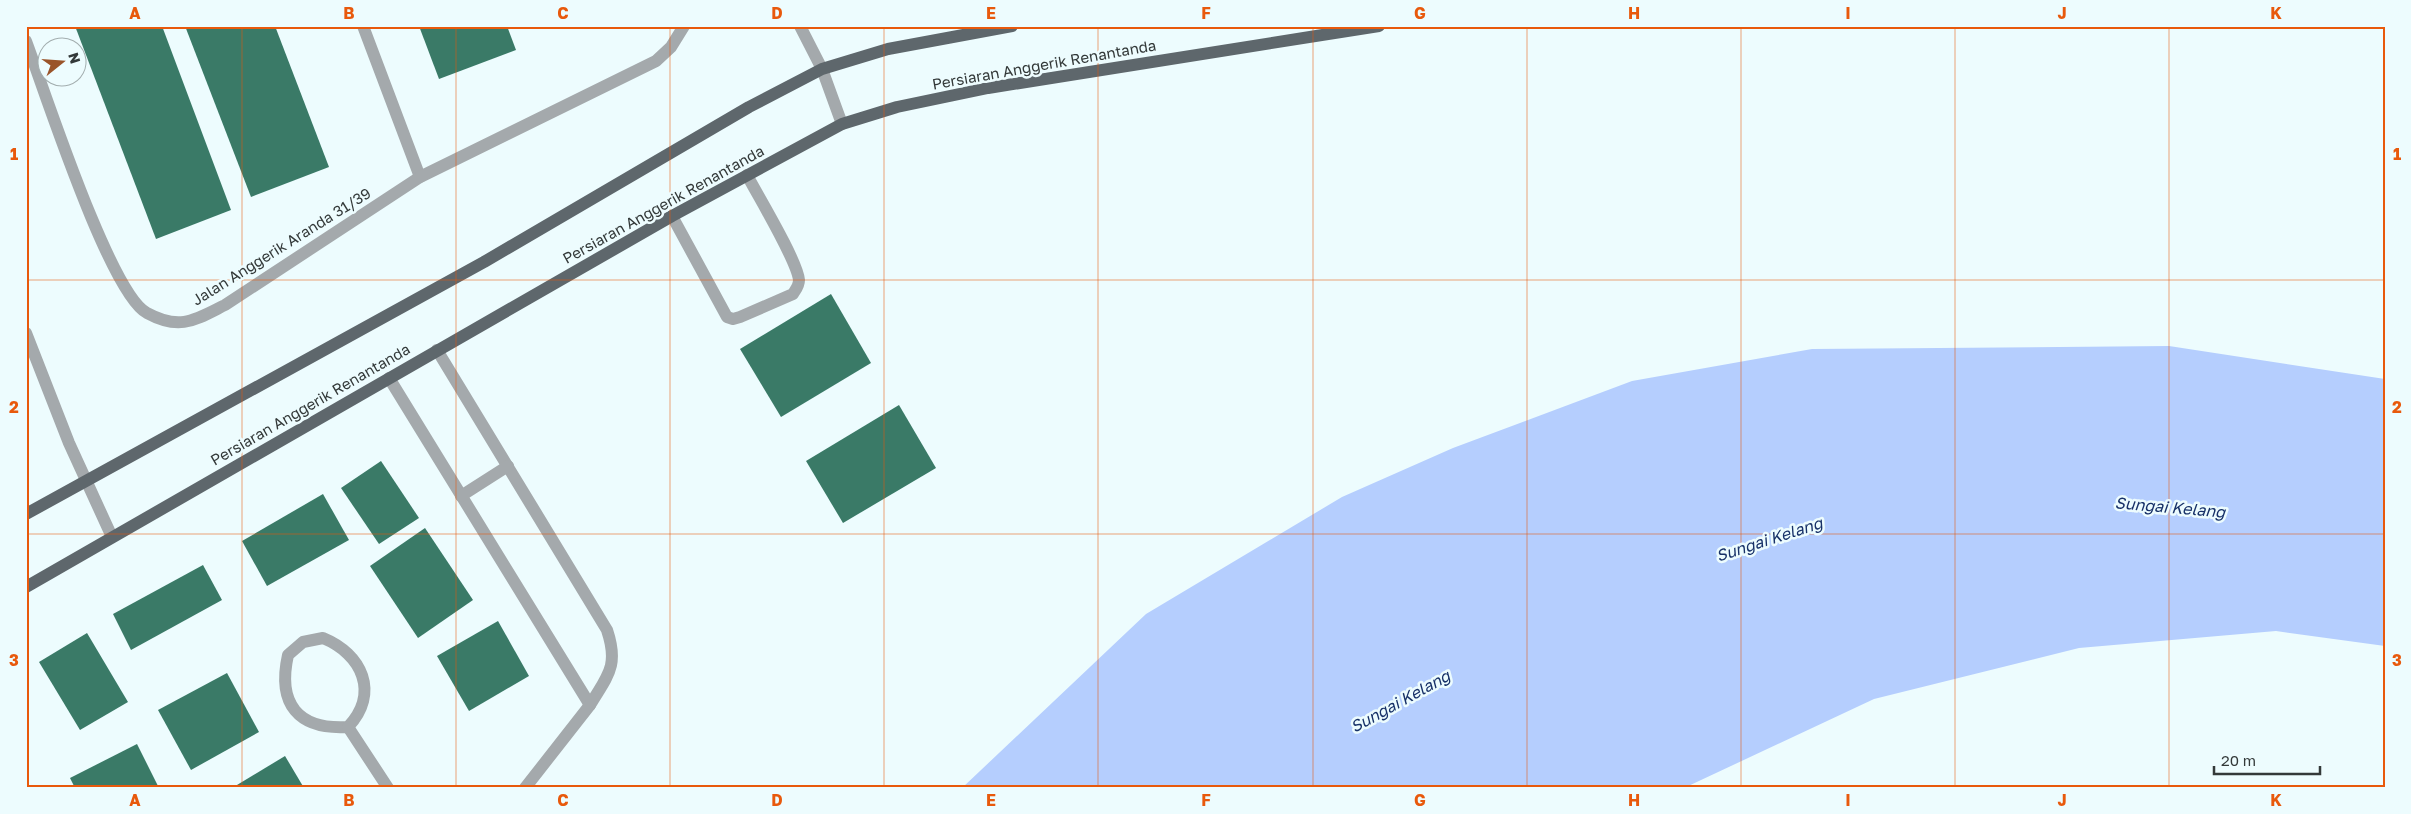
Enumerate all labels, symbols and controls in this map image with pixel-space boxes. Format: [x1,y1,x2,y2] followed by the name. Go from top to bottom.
[129,3,141,23] text: A
[343,3,355,23] text: B
[557,3,569,23] text: C
[771,3,783,23] text: D
[986,3,996,23] text: E
[1201,3,1211,23] text: F
[1414,3,1426,23] text: G
[1628,3,1640,23] text: H
[1845,3,1851,23] text: I
[2057,3,2067,23] text: J
[2270,3,2282,23] text: K
[931,35,1157,93] street label: Persiaran Anggerik Renantanda
[38,38,88,88] north arrow
[65,50,85,66] text: N
[559,141,767,267] street label: Persiaran Anggerik Renantanda
[10,144,18,164] text: 1
[2393,144,2401,164] text: 1
[188,183,374,309] street label: Jalan Anggerik Aranda 31/39
[207,339,413,469] street label: Persiaran Anggerik Renantanda
[9,397,19,417] text: 2
[2392,397,2402,417] text: 2
[2114,492,2227,522] water label: Sungai Kelang
[1713,512,1826,566] water label: Sungai Kelang
[9,650,19,670] text: 3
[2392,650,2402,670] text: 3
[1347,665,1454,737] water label: Sungai Kelang
[2214,744,2320,776] scale bar
[2221,751,2256,769] text: 20 m
[129,790,141,810] text: A
[343,790,355,810] text: B
[557,790,569,810] text: C
[771,790,783,810] text: D
[986,790,996,810] text: E
[1201,790,1211,810] text: F
[1414,790,1426,810] text: G
[1628,790,1640,810] text: H
[1845,790,1851,810] text: I
[2057,790,2067,810] text: J
[2270,790,2282,810] text: K

